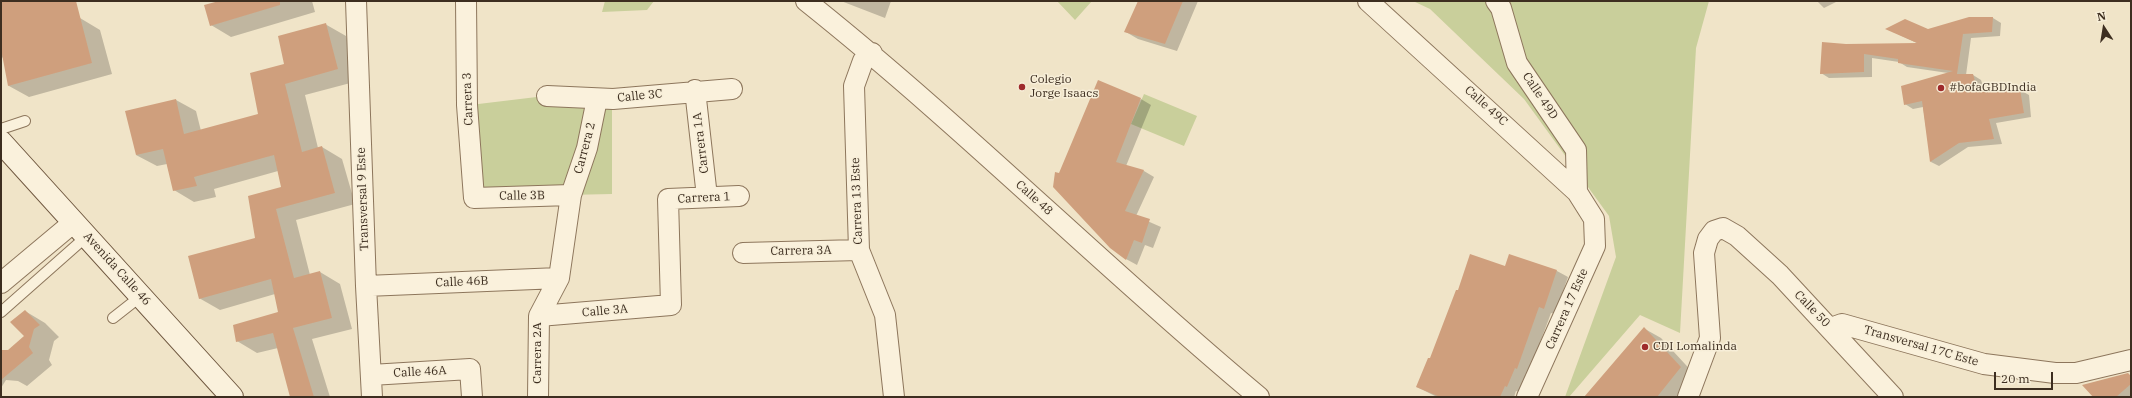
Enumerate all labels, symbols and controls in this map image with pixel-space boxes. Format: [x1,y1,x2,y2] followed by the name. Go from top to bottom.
[2084,8,2124,48] north arrow
[2096,9,2107,24] text: N
[1519,70,1561,122] street label: Calle 49D
[460,72,476,126] street label: Carrera 3
[1030,73,1098,101] place label: Colegio Jorge Isaacs
[1949,81,2037,95] place label: #bofaGBDIndia
[1017,82,1027,92] marker: Colegio Jorge Isaacs
[1462,83,1510,129] street label: Calle 49C
[1936,83,1946,93] marker: #bofaGBDIndia
[617,86,663,106] street label: Calle 3C
[690,112,712,174] street label: Carrera 1A
[571,120,599,176] street label: Carrera 2
[354,147,372,251] street label: Transversal 9 Este
[848,157,866,245] street label: Carrera 13 Este
[1012,178,1056,218] street label: Calle 48
[499,188,545,204] street label: Calle 3B
[677,189,731,207] street label: Carrera 1
[80,229,154,309] street label: Avenida Calle 46
[770,243,832,259] street label: Carrera 3A
[1543,266,1591,352] street label: Carrera 17 Este
[435,274,489,290] street label: Calle 46B
[1791,288,1833,330] street label: Calle 50
[581,302,629,320] street label: Calle 3A
[531,322,545,384] street label: Carrera 2A
[1862,323,1980,369] street label: Transversal 17C Este
[1653,340,1737,354] place label: CDI Lomalinda
[1640,342,1650,352] marker: CDI Lomalinda
[393,363,447,381] street label: Calle 46A
[1996,364,2055,390] scale bar
[2001,371,2030,386] text: 20 m

